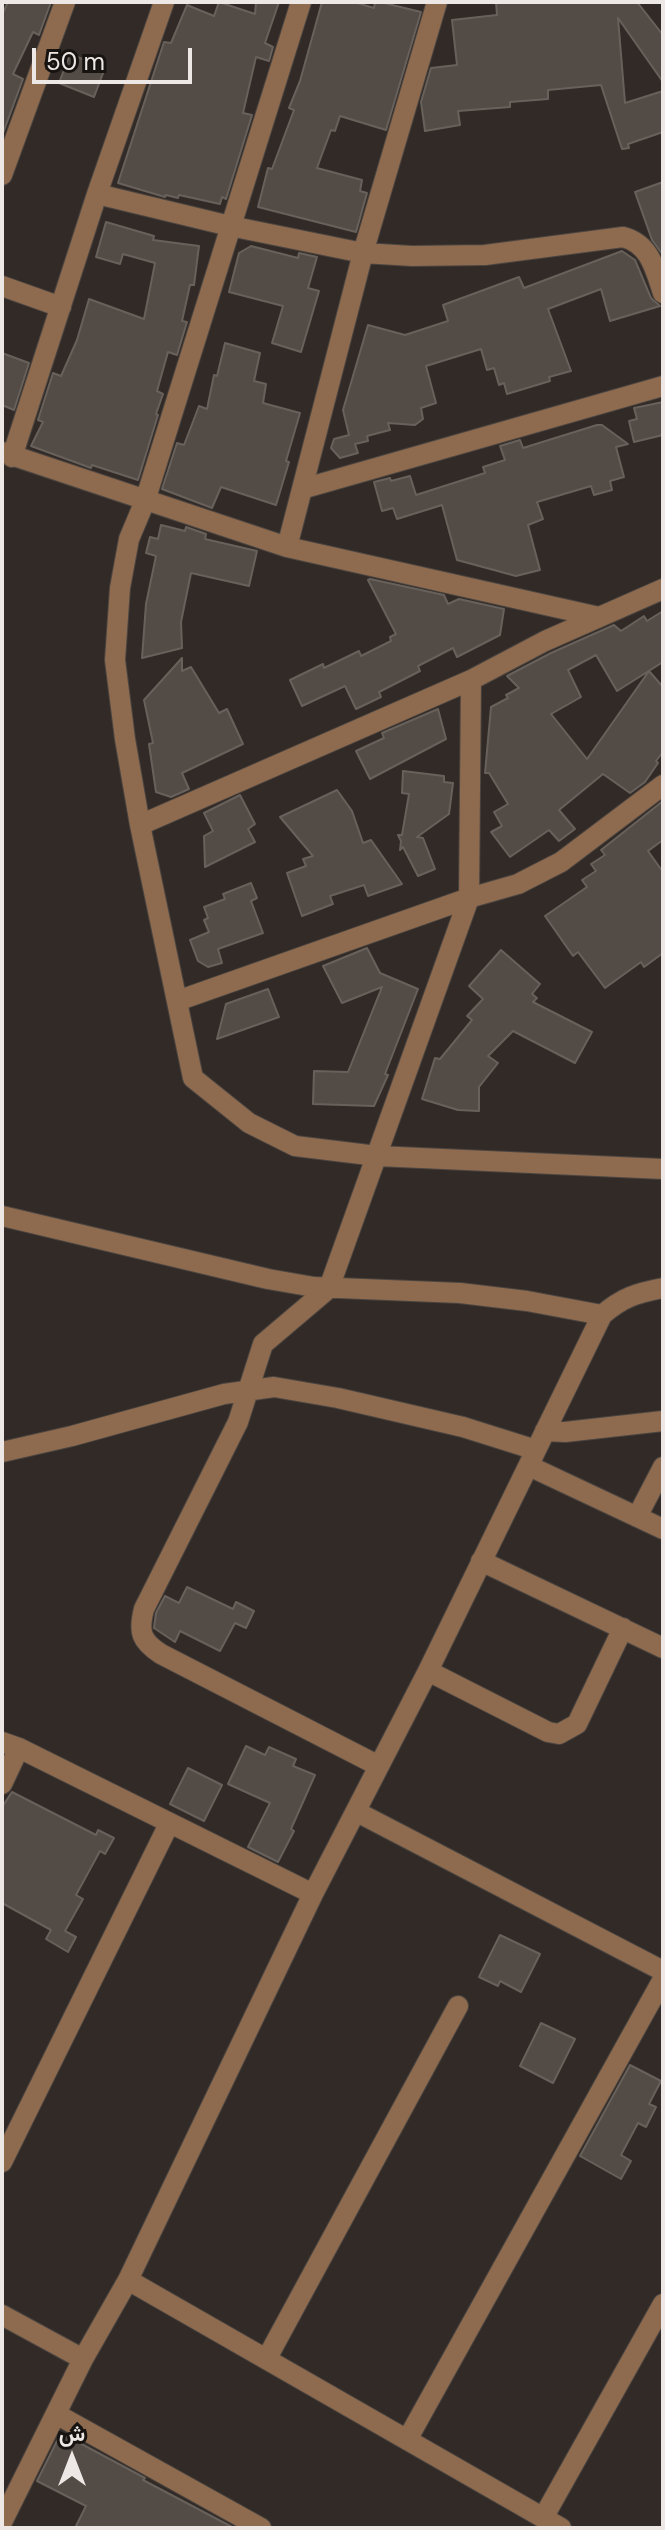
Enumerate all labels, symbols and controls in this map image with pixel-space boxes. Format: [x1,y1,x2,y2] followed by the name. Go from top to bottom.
[36,32,196,82] scale bar
[46,46,105,77] text: 50 m
[32,2418,112,2498] north arrow
[59,2419,85,2448] text: ش

